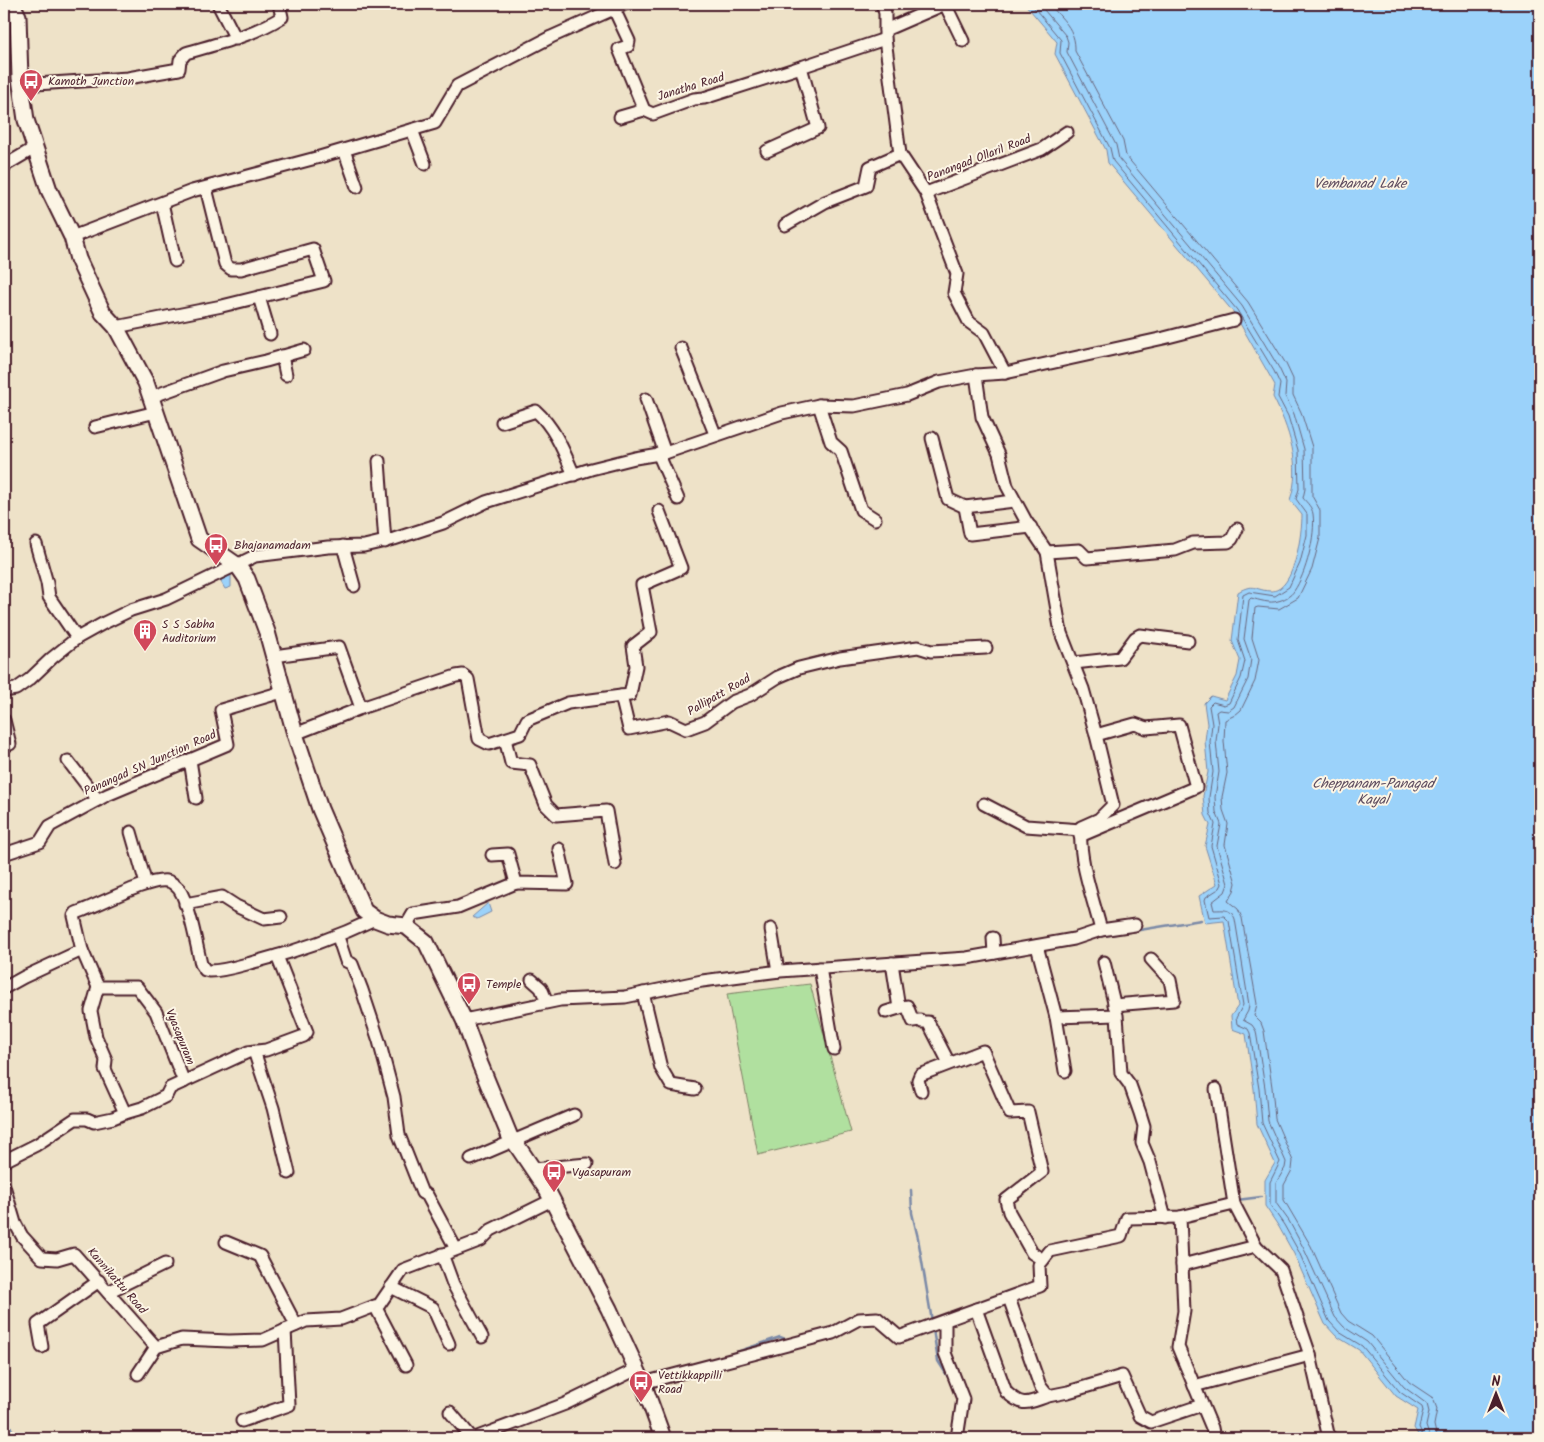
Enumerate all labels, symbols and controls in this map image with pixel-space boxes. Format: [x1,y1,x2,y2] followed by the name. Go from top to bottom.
[18,68,44,102] bus stop icon: Kamoth Junction
[655,68,728,106] street label: Janatha Road
[48,72,134,91] place label: Kamoth Junction
[924,129,1035,187] street label: Panangad Ollaril Road
[1314,173,1408,195] water label: Vembanad Lake
[203,532,229,566] bus stop icon: Bhajanamadam
[234,536,311,555] place label: Bhajanamadam
[162,615,217,648] place label: S S Sabha Auditorium
[132,618,158,652] building icon: S S Sabha Auditorium
[684,669,755,721] street label: Pallipatt Road
[81,725,220,801] street label: Panangad SN Junction Road
[1312,773,1437,811] water label: Cheppanam-Panagad Kayal
[456,971,482,1005] bus stop icon: Temple
[486,975,522,994] place label: Temple
[160,1006,200,1068] street label: Vyasapuram
[541,1159,567,1193] bus stop icon: Vyasapuram
[572,1163,631,1182] place label: Vyasapuram
[82,1243,152,1320] street label: Kannikattu Road
[658,1366,723,1399] place label: Vettikkappilli Road
[628,1369,654,1403] bus stop icon: Vettikkappilli Road
[1472,1370,1522,1420] north arrow
[1492,1371,1501,1393] text: N

